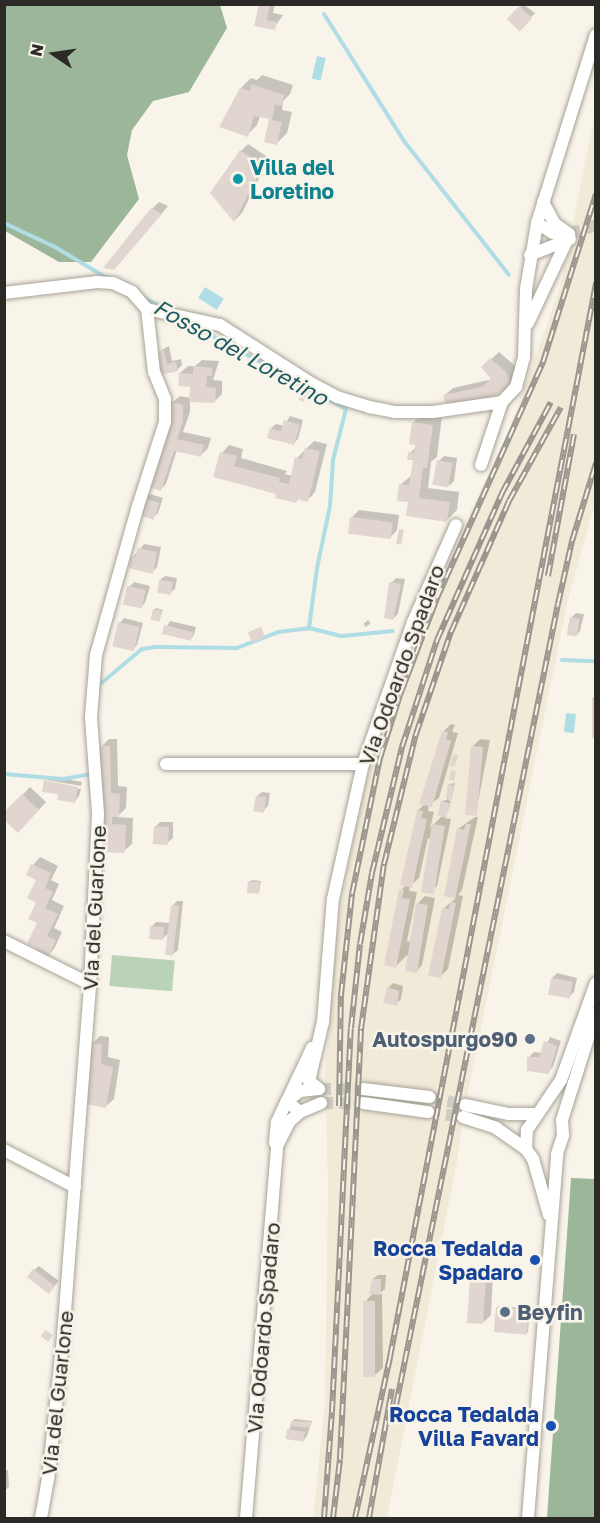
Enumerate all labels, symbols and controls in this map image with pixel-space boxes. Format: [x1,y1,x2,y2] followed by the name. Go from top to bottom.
[24,24,84,84] north arrow
[25,42,48,58] text: N
[250,154,335,204] place label: Villa del Loretino
[231,172,245,186] marker: Villa del Loretino
[149,293,333,411] water label: Fosso del Loretino
[353,561,449,769] street label: Via Odoardo Spadaro
[77,825,111,991] street label: Via del Guarlone
[372,1026,518,1052] place label: Autospurgo90
[523,1032,537,1046] marker: Autospurgo90
[241,1221,285,1435] street label: Via Odoardo Spadaro
[373,1235,523,1285] place label: Rocca Tedalda Spadaro
[528,1253,542,1267] marker: Rocca Tedalda Spadaro
[517,1299,583,1325] place label: Beyfin
[498,1305,512,1319] marker: Beyfin
[36,1309,78,1477] street label: Via del Guarlone
[389,1401,539,1451] place label: Rocca Tedalda Villa Favard
[544,1419,558,1433] marker: Rocca Tedalda Villa Favard

